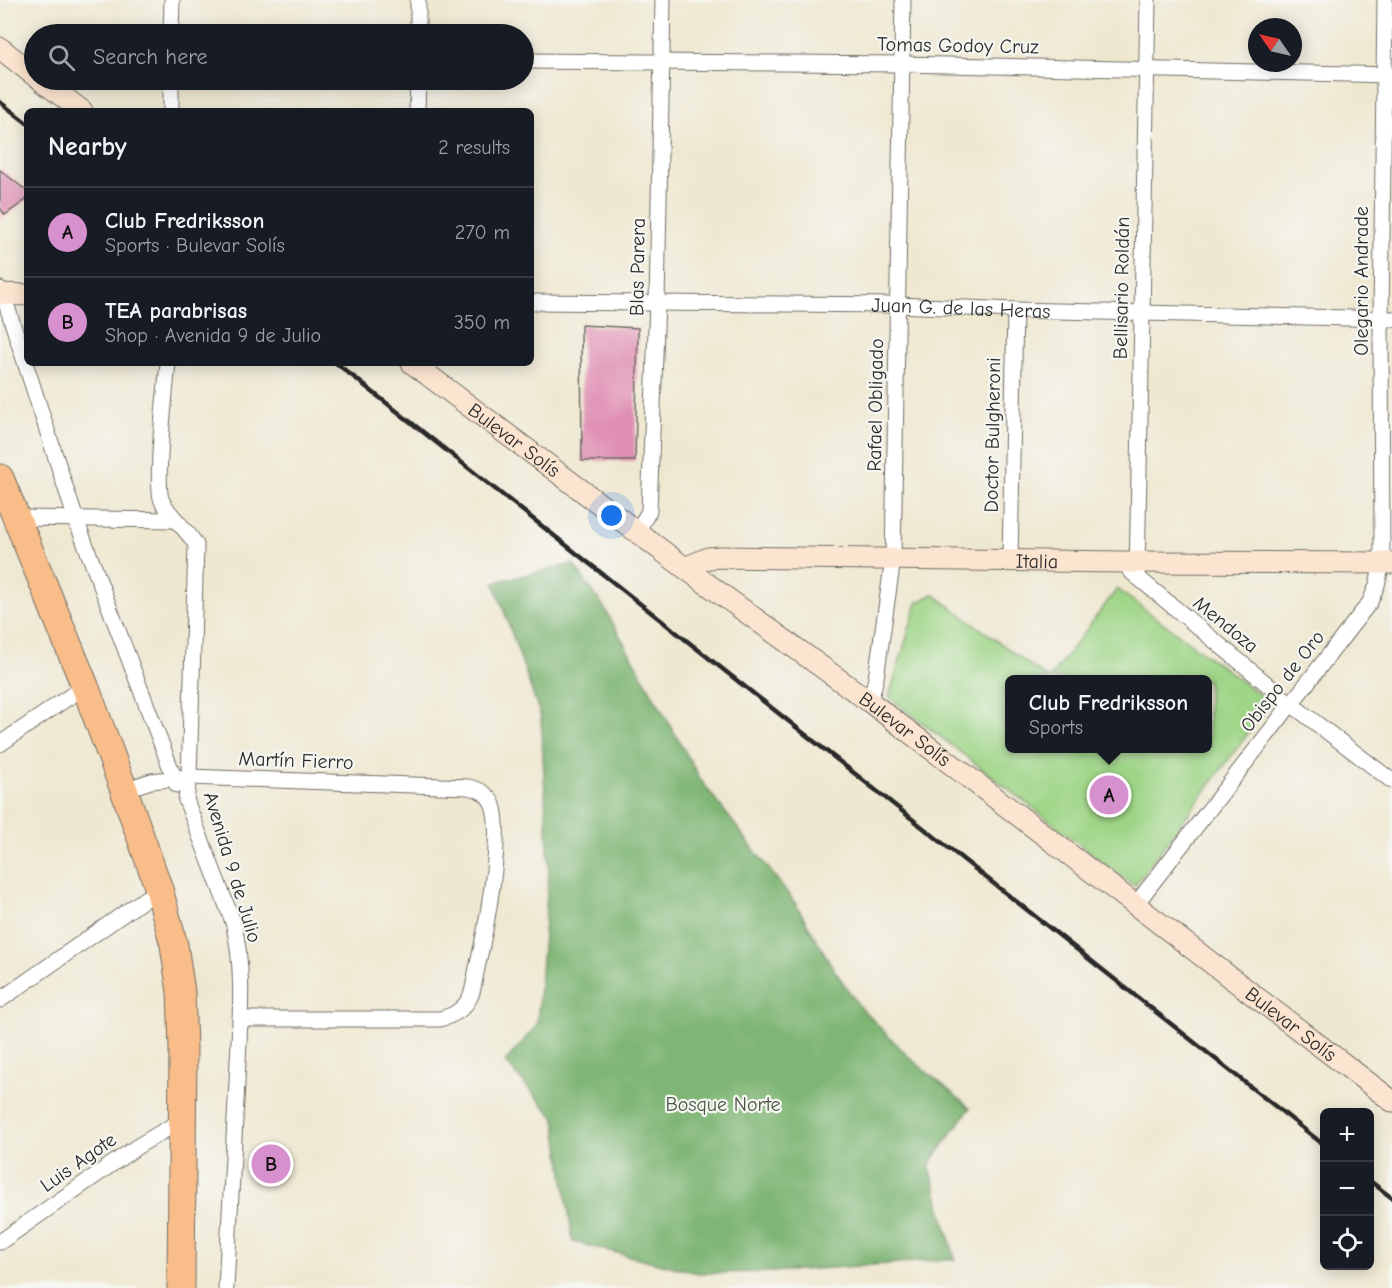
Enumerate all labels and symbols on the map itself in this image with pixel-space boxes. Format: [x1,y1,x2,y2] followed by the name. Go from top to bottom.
[1248,18,1302,72] north arrow
[877,33,1039,58] street label: Tomas Godoy Cruz
[1350,206,1373,356] street label: Olegario Andrade
[1109,216,1134,360] street label: Bellisario Roldán
[625,218,650,316] street label: Blas Parera
[871,294,1051,323] street label: Juan G. de las Heras
[863,338,888,472] street label: Rafael Obligado
[980,357,1005,513] street label: Doctor Bulgheroni
[464,398,565,482] street label: Bulevar Solís
[597,501,626,530] your location
[1015,550,1058,573] street label: Italia
[1189,591,1263,658] street label: Mendoza
[1236,626,1329,737] street label: Obispo de Oro
[855,687,955,771] street label: Bulevar Solís
[238,747,354,774] street label: Martín Fierro
[1090,772,1128,818] pin: A
[199,789,266,945] street label: Avenida 9 de Julio
[1241,982,1341,1067] street label: Bulevar Solís
[665,1093,781,1116] park label: Bosque Norte
[36,1128,121,1197] street label: Luis Agote
[252,1142,290,1186] pin: B

